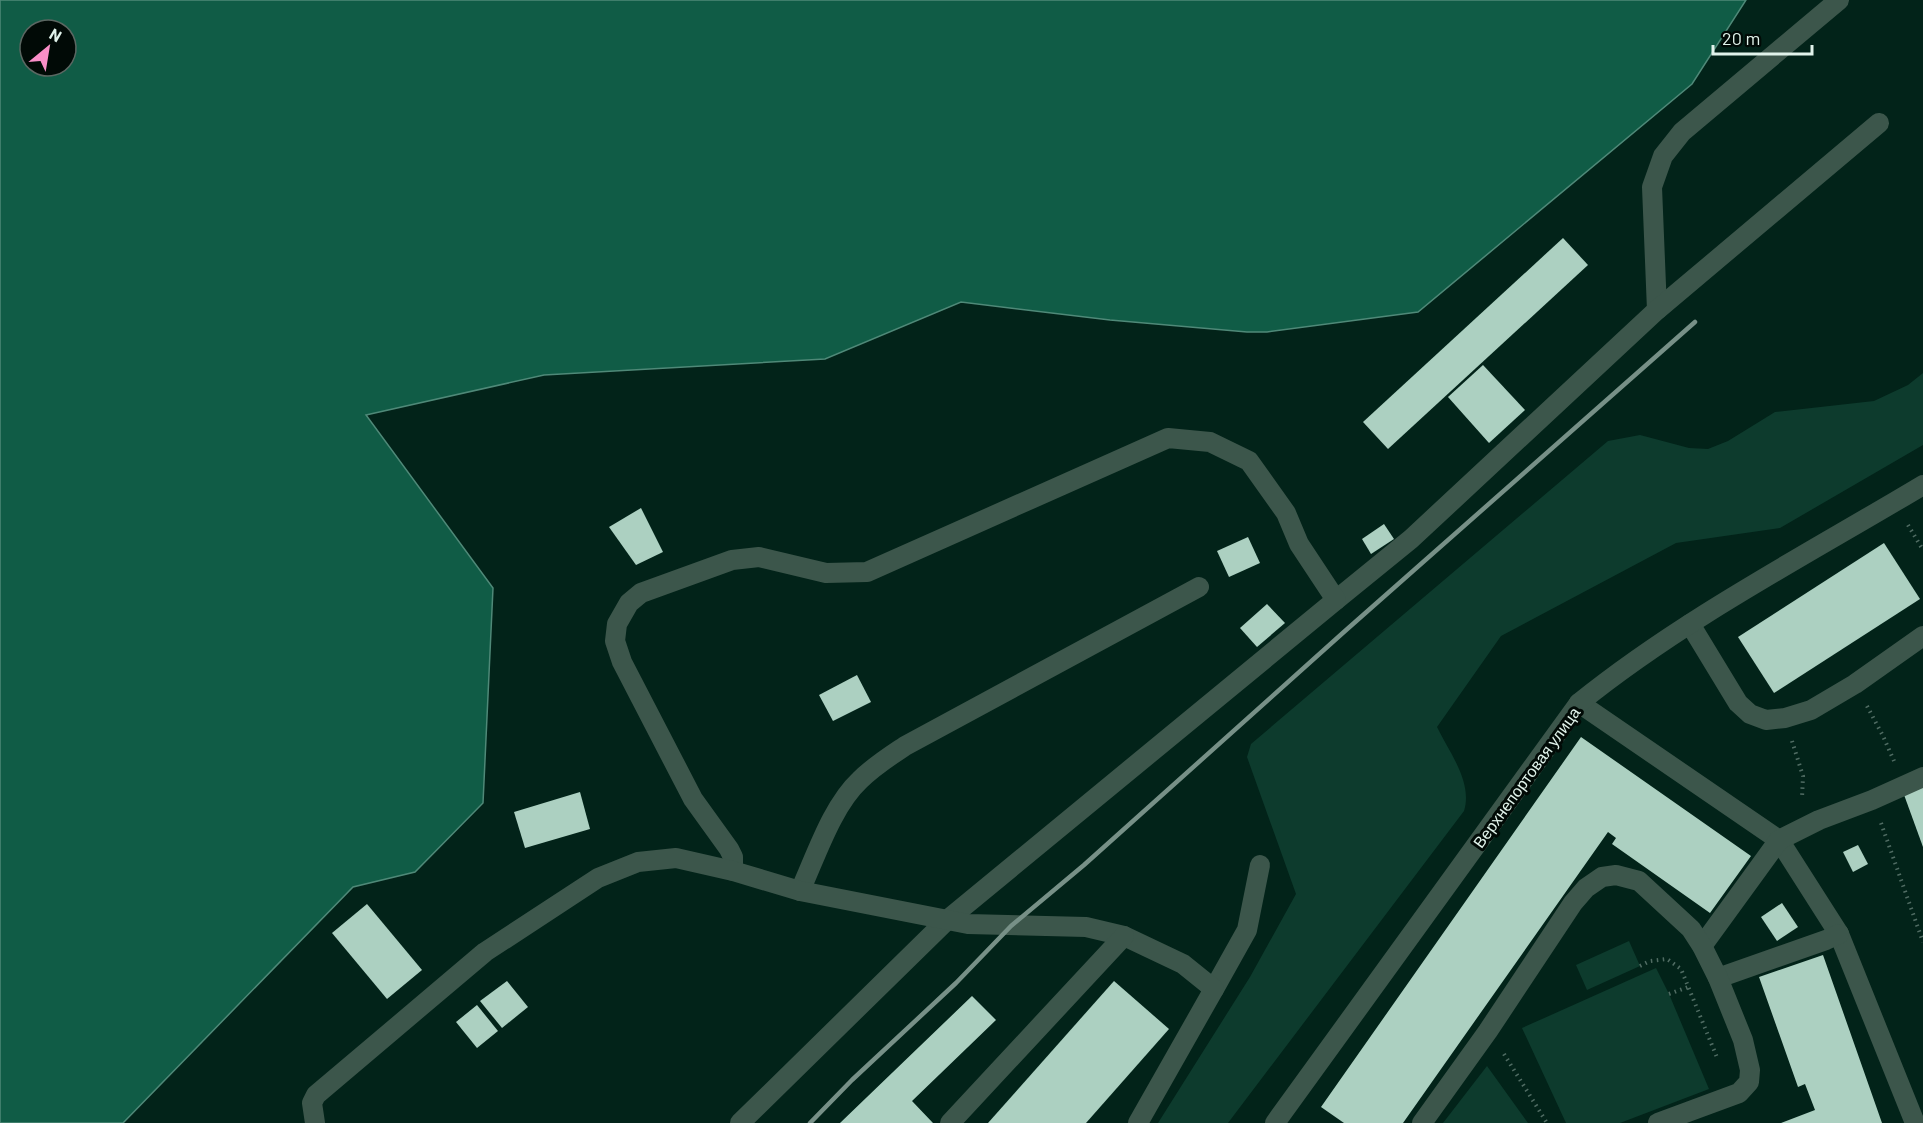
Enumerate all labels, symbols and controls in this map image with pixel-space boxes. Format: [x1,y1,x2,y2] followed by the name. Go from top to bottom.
[18,18,78,78] north arrow
[1713,18,1812,56] scale bar
[46,24,65,45] text: N
[1722,27,1760,49] text: 20 m
[1469,703,1583,851] street label: Верхнепортовая улица

